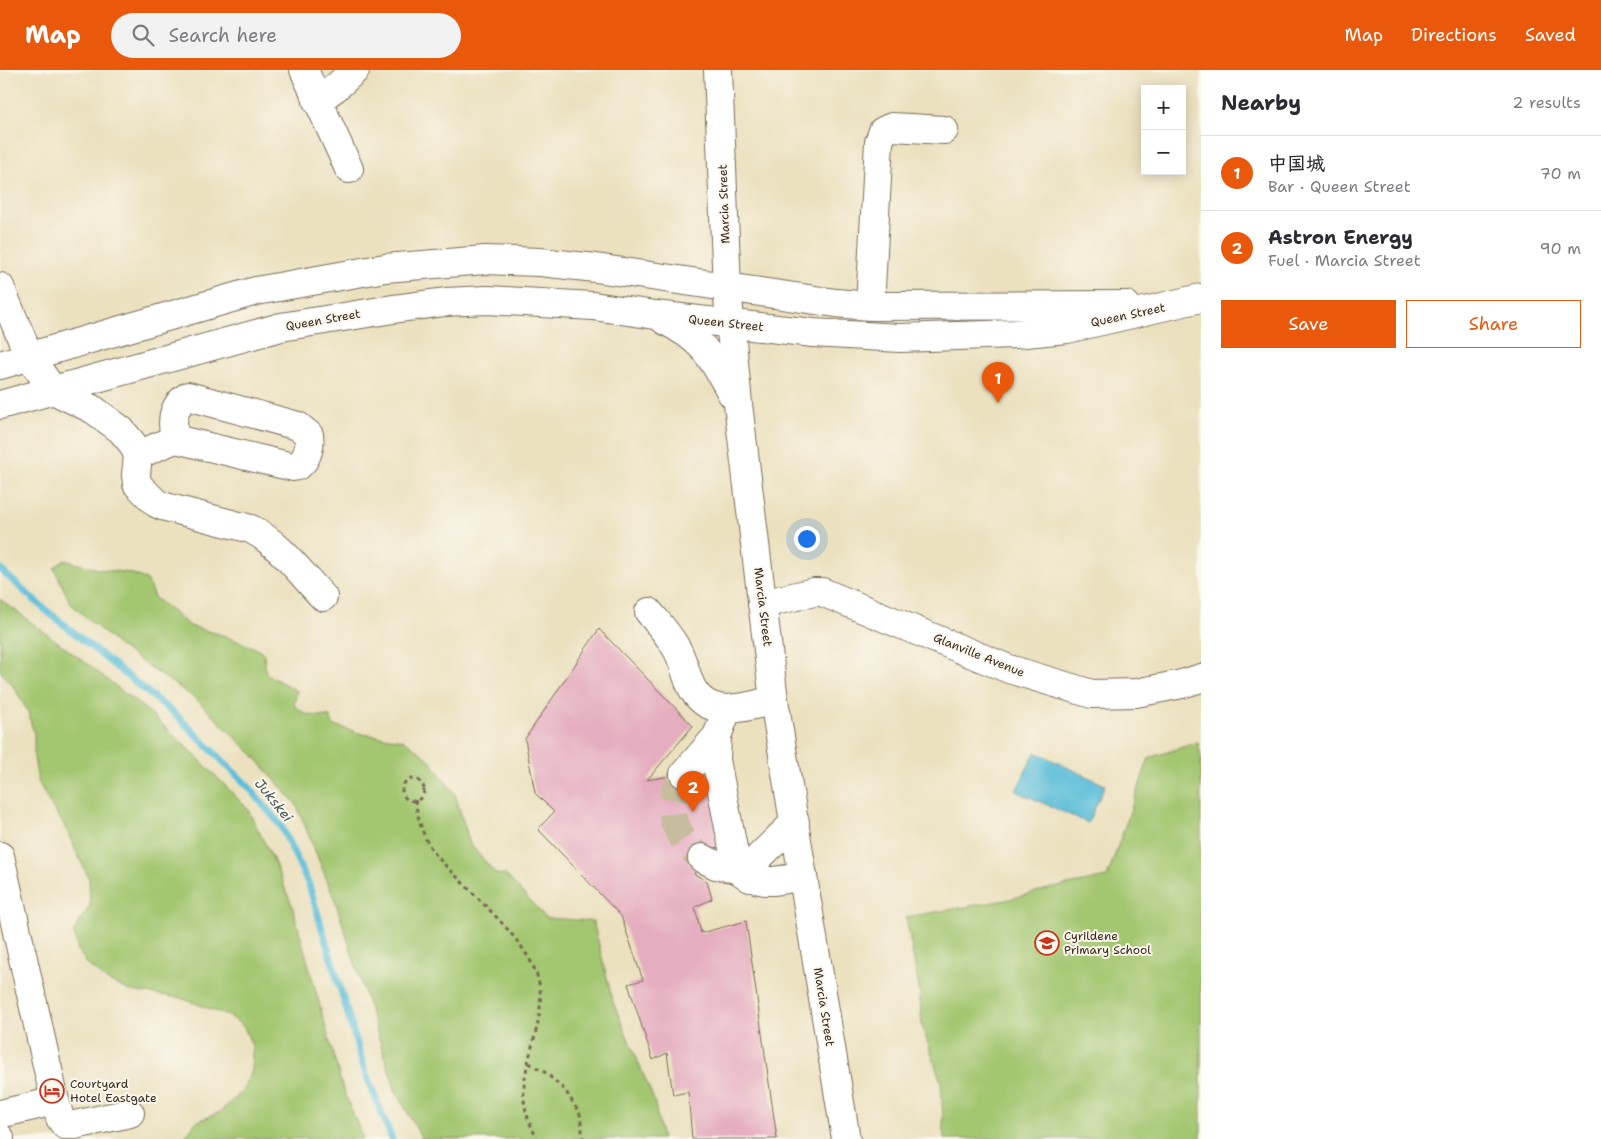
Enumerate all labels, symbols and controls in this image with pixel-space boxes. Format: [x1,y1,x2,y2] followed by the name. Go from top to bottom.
[111,13,461,58] search box
[25,19,81,51] text: Map
[129,21,157,49] icon: search
[169,23,277,48] text: Search here
[1345,23,1383,47] text: Map
[1411,23,1497,47] text: Directions
[1525,23,1576,47] text: Saved
[1141,85,1186,175] map controls
[1141,85,1186,130] button: +
[1221,89,1301,117] text: Nearby
[1512,92,1581,113] text: 2 results
[1141,130,1186,175] button: −
[1268,151,1325,176] text: 中国城
[1233,163,1241,184] text: 1
[1540,163,1581,184] text: 70 m
[715,164,733,244] street label: Marcia Street
[1268,176,1411,197] text: Bar · Queen Street
[1268,225,1413,250] text: Astron Energy
[1231,238,1243,259] text: 2
[1540,238,1581,259] text: 90 m
[1268,250,1421,271] text: Fuel · Marcia Street
[1089,299,1167,331] street label: Queen Street
[1221,300,1396,348] button: Save
[1406,300,1581,348] button: Share
[284,306,362,334] street label: Queen Street
[688,311,764,335] street label: Queen Street
[982,362,1014,403] pin: 1
[794,526,820,552] your location
[750,567,776,647] street label: Marcia Street
[931,629,1027,681] street label: Glanville Avenue
[677,771,709,812] pin: 2
[251,775,298,826] water label: Jukskei
[1064,928,1151,958] place label: Cyrildene Primary School
[1034,930,1060,956] school or university icon: Cyrildene Primary School
[810,966,838,1048] street label: Marcia Street
[70,1076,157,1106] place label: Courtyard Hotel Eastgate
[39,1078,65,1104] hotel icon: Courtyard Hotel Eastgate

